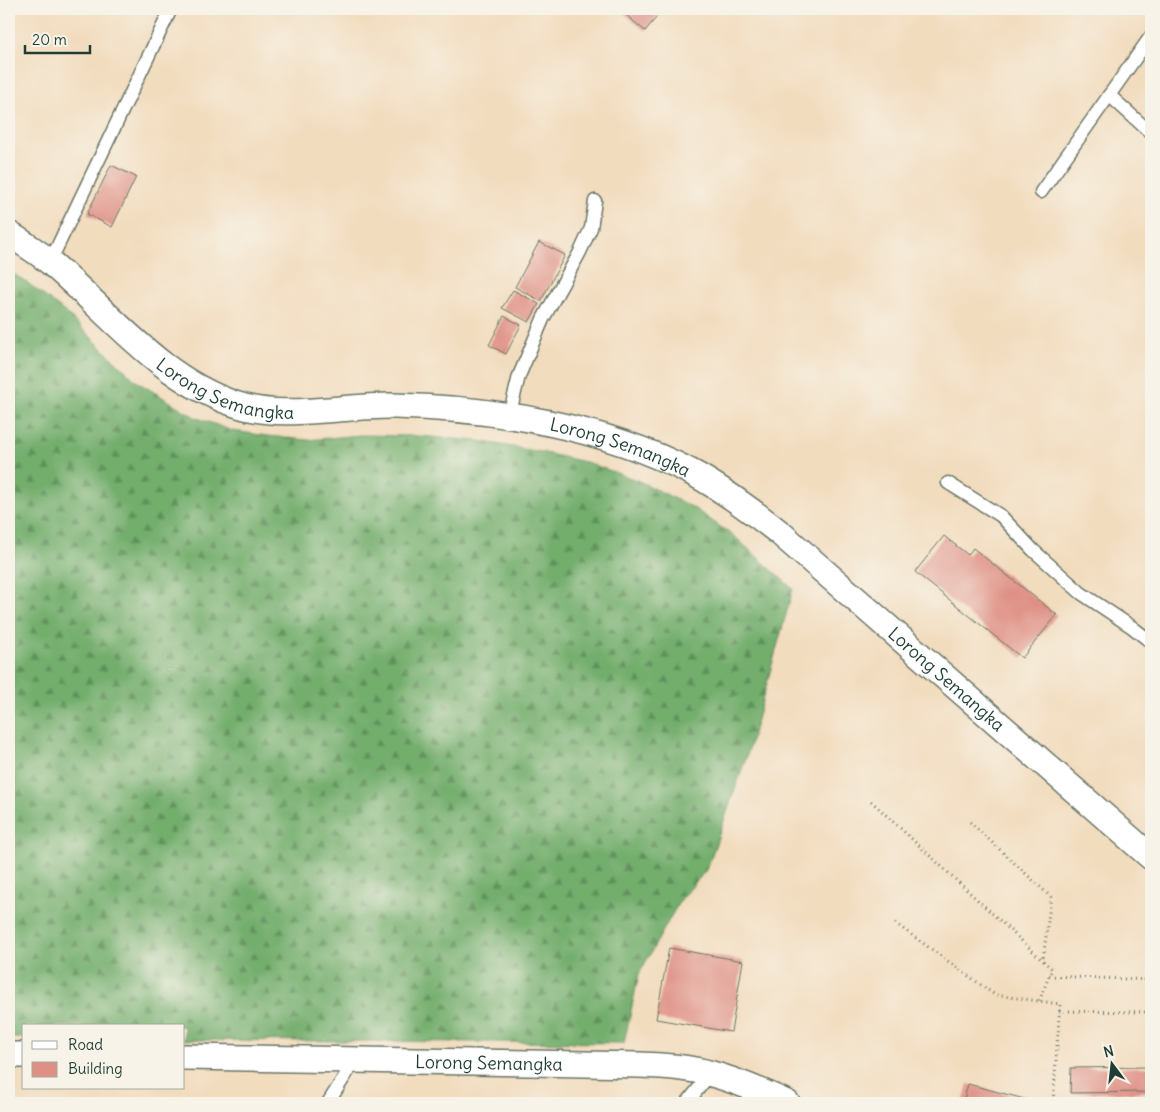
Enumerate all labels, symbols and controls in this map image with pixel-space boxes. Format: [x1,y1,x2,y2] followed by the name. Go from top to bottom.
[25,22,90,54] scale bar
[32,30,67,49] text: 20 m
[152,352,294,423] street label: Lorong Semangka
[548,412,695,481] street label: Lorong Semangka
[884,622,1010,736] street label: Lorong Semangka
[22,1024,185,1090] legend
[68,1035,103,1054] text: Road
[1088,1040,1138,1090] north arrow
[1102,1041,1116,1061] text: N
[415,1050,563,1075] street label: Lorong Semangka
[68,1059,123,1078] text: Building

